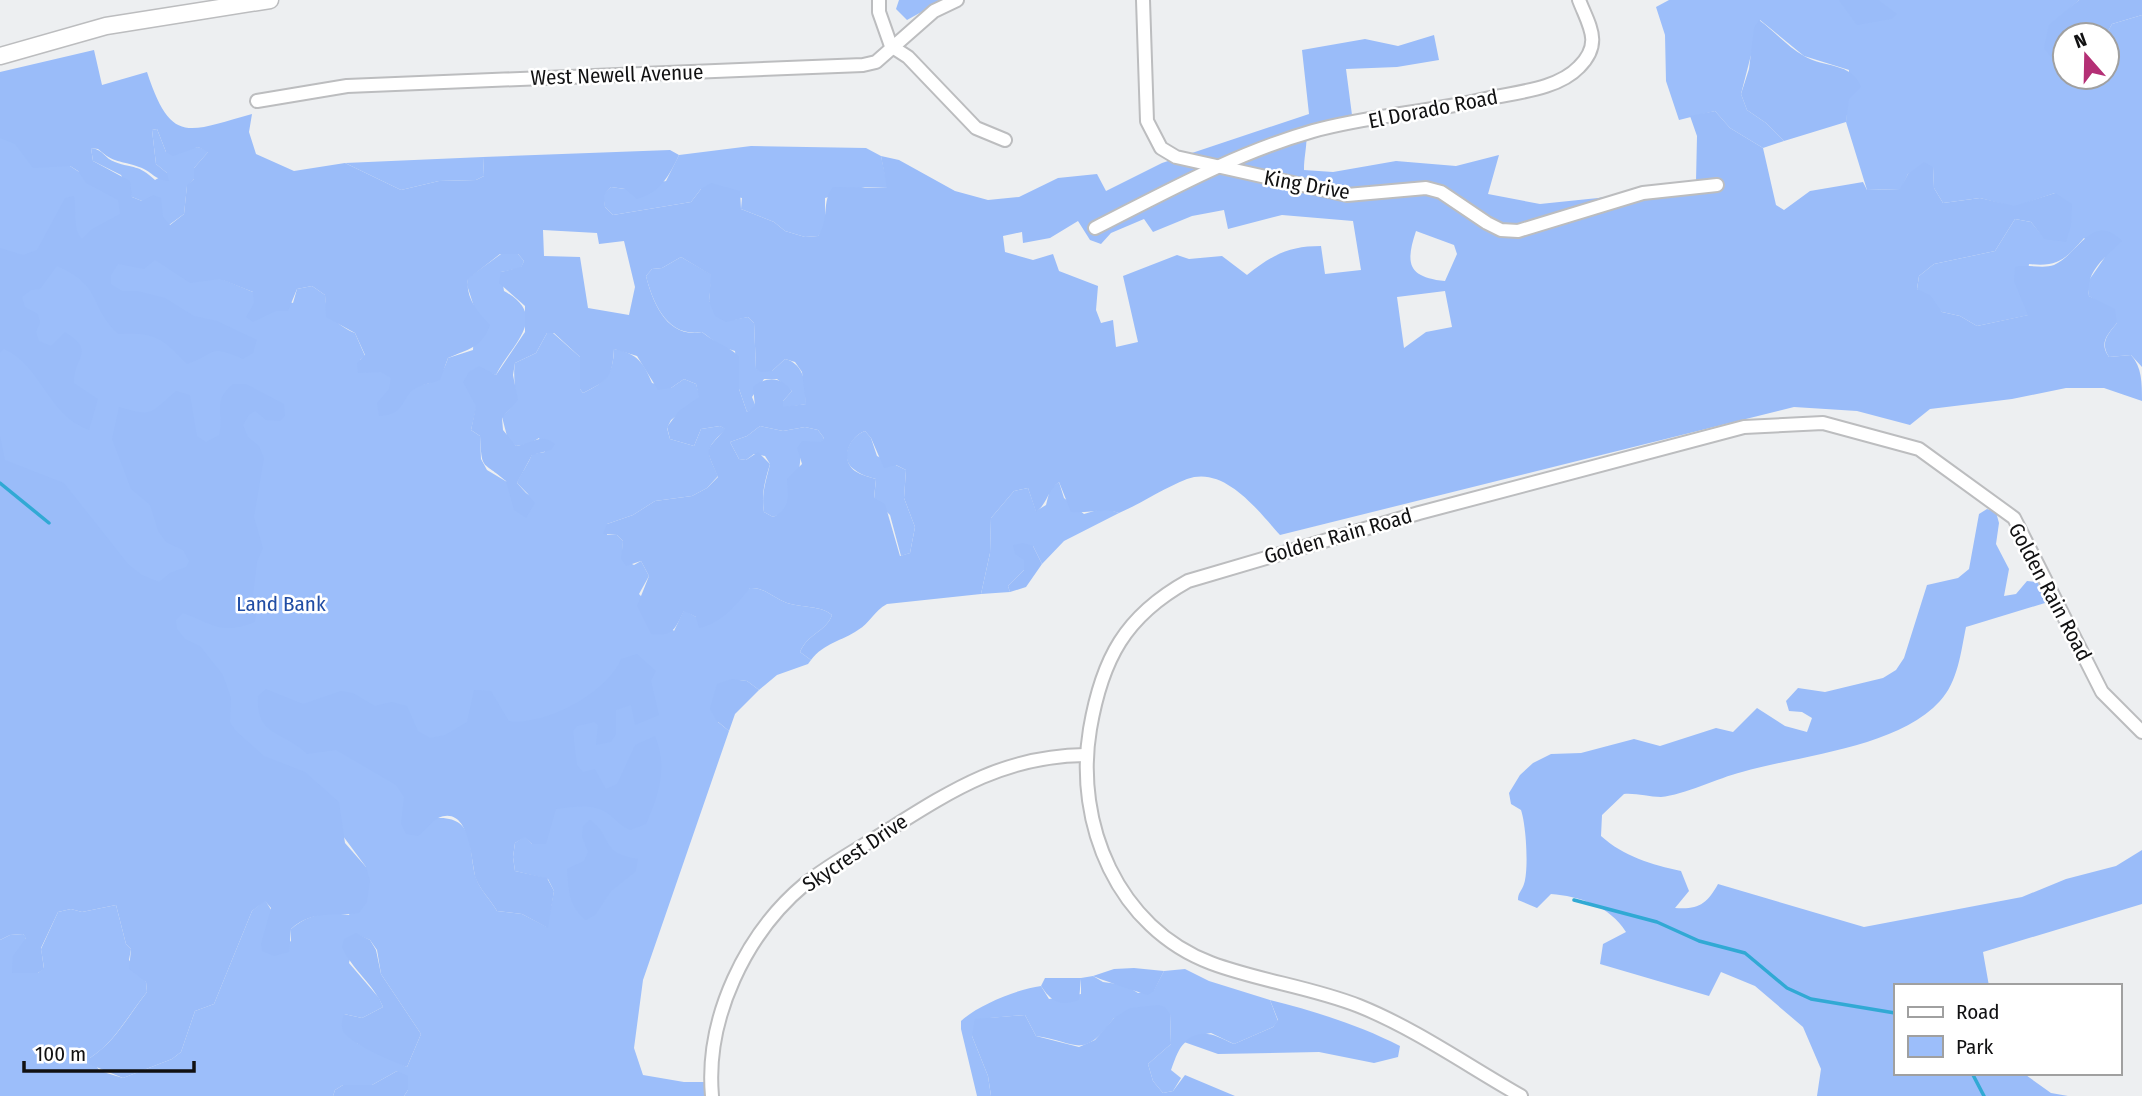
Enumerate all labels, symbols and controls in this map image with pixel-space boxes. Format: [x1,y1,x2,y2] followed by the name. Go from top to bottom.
[2051,21,2121,91] north arrow
[2071,28,2090,53] text: N
[530,59,704,91] street label: West Newell Avenue
[1366,84,1500,134] street label: El Dorado Road
[1262,165,1352,205] street label: King Drive
[1261,502,1415,570] street label: Golden Rain Road
[2003,519,2097,665] street label: Golden Rain Road
[236,591,326,617] park label: Land Bank
[798,808,912,898] street label: Skycrest Drive
[1894,984,2121,1075] legend
[1956,999,2000,1025] text: Road
[24,1030,194,1074] scale bar
[1956,1034,1994,1060] text: Park
[35,1041,86,1067] text: 100 m

